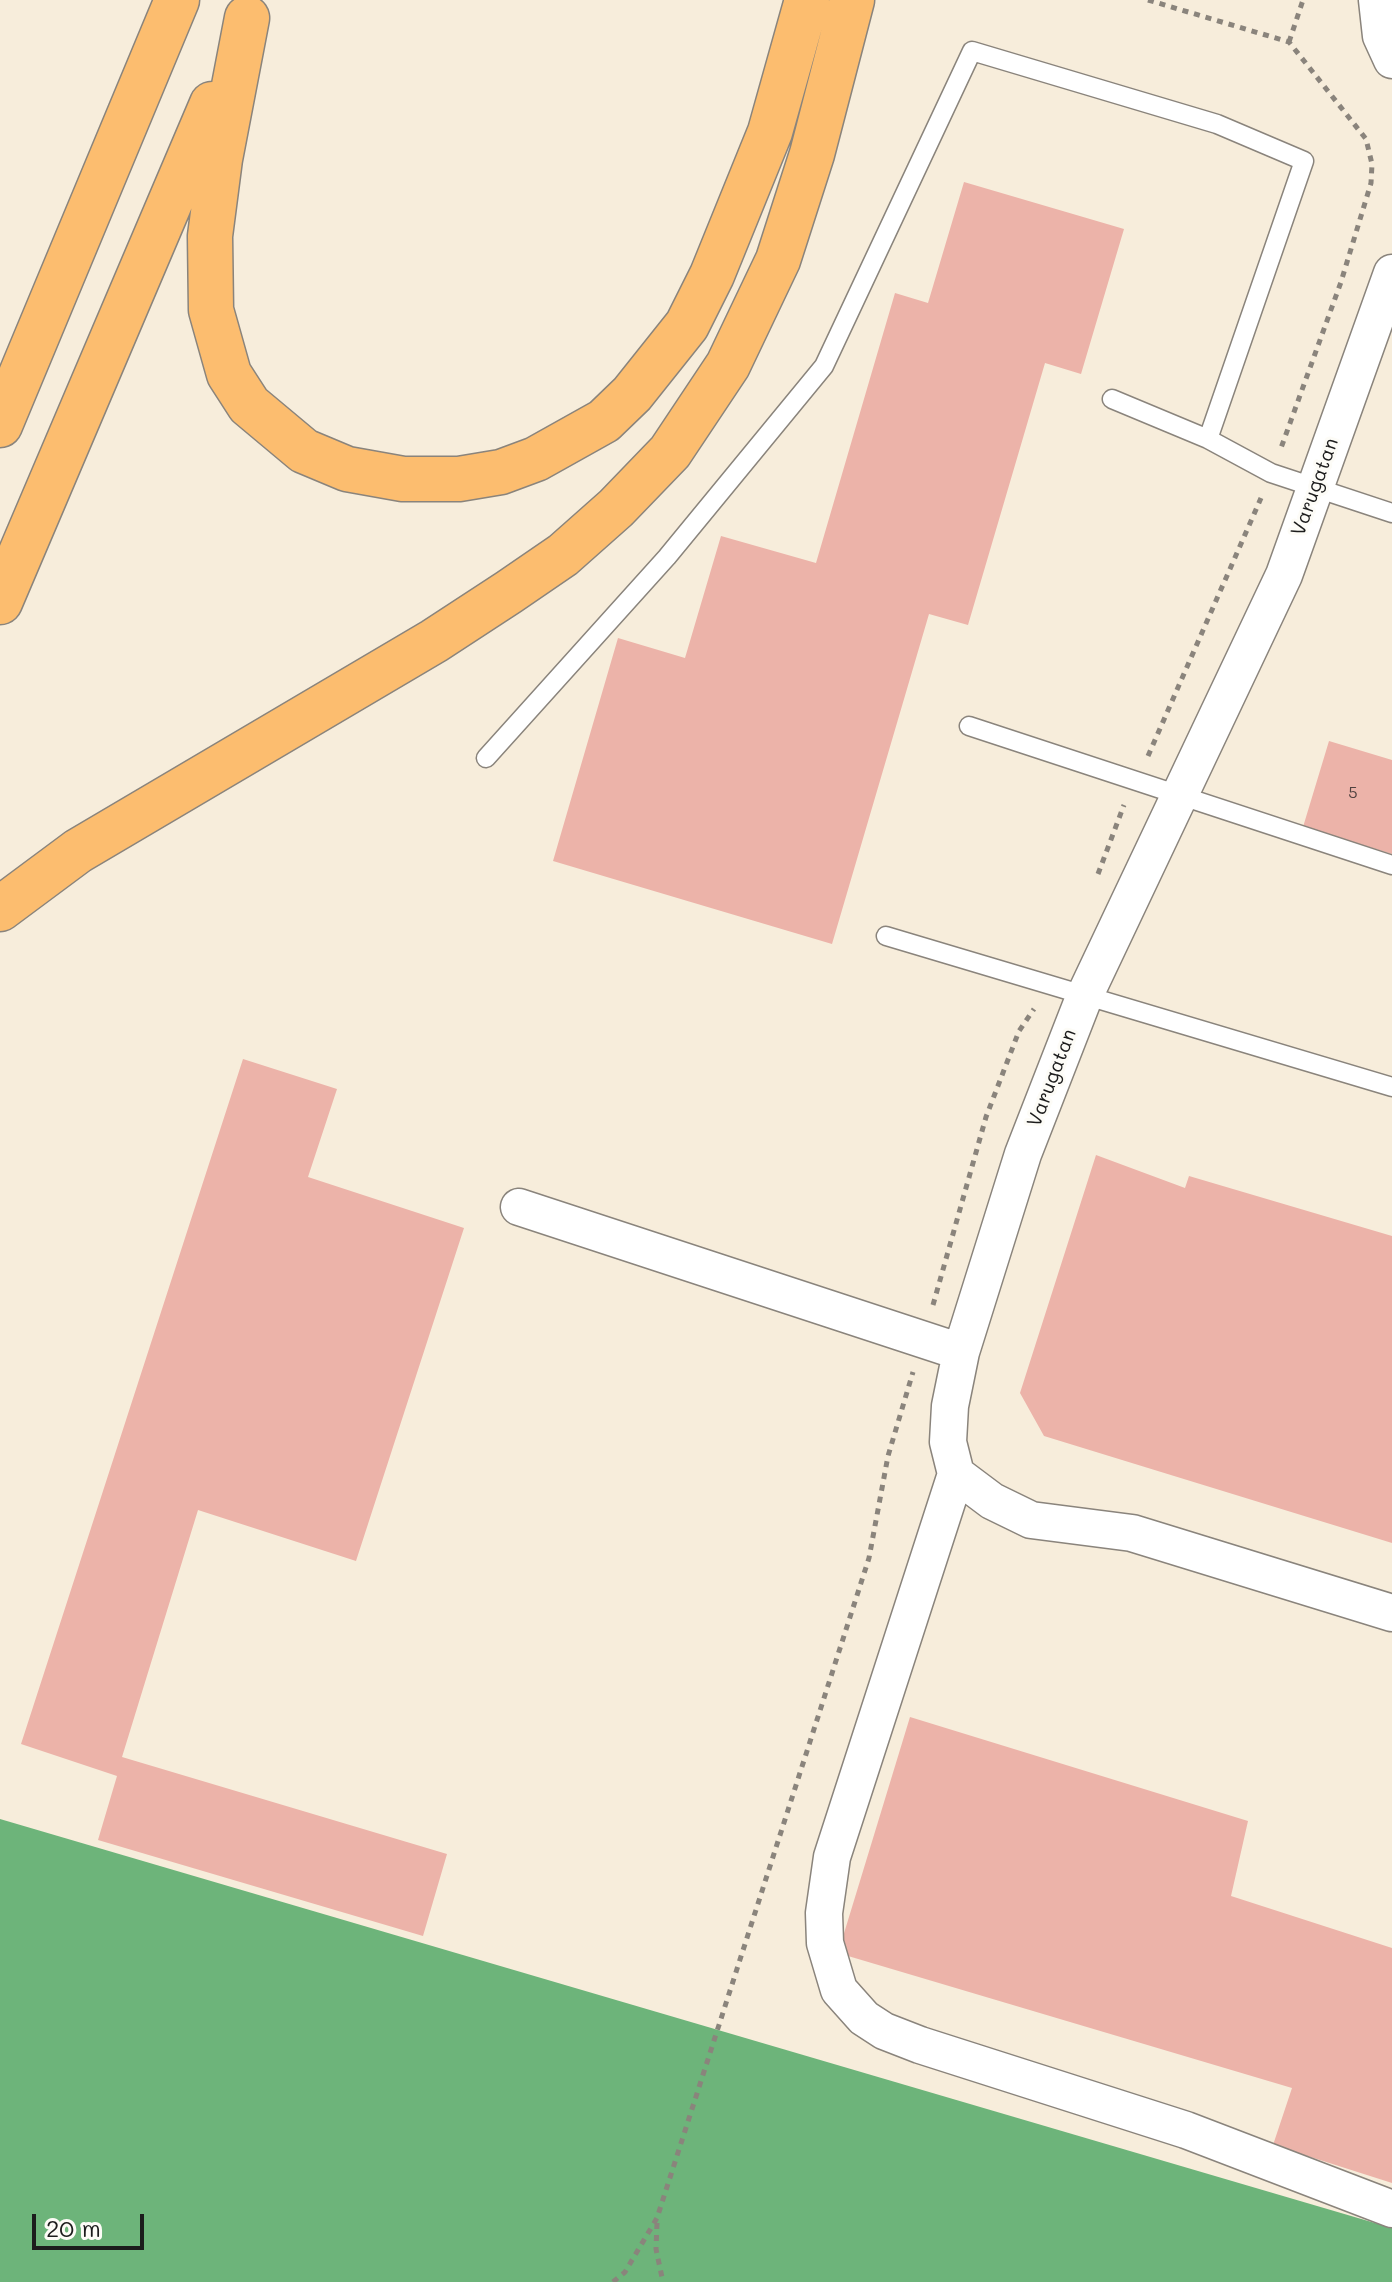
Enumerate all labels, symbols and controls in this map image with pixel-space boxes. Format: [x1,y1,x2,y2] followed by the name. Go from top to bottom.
[1286,435,1344,539] street label: Varugatan
[1348,783,1358,803] house number: 5
[1022,1026,1082,1130] street label: Varugatan
[36,2198,148,2248] scale bar
[46,2212,101,2243] text: 20 m

